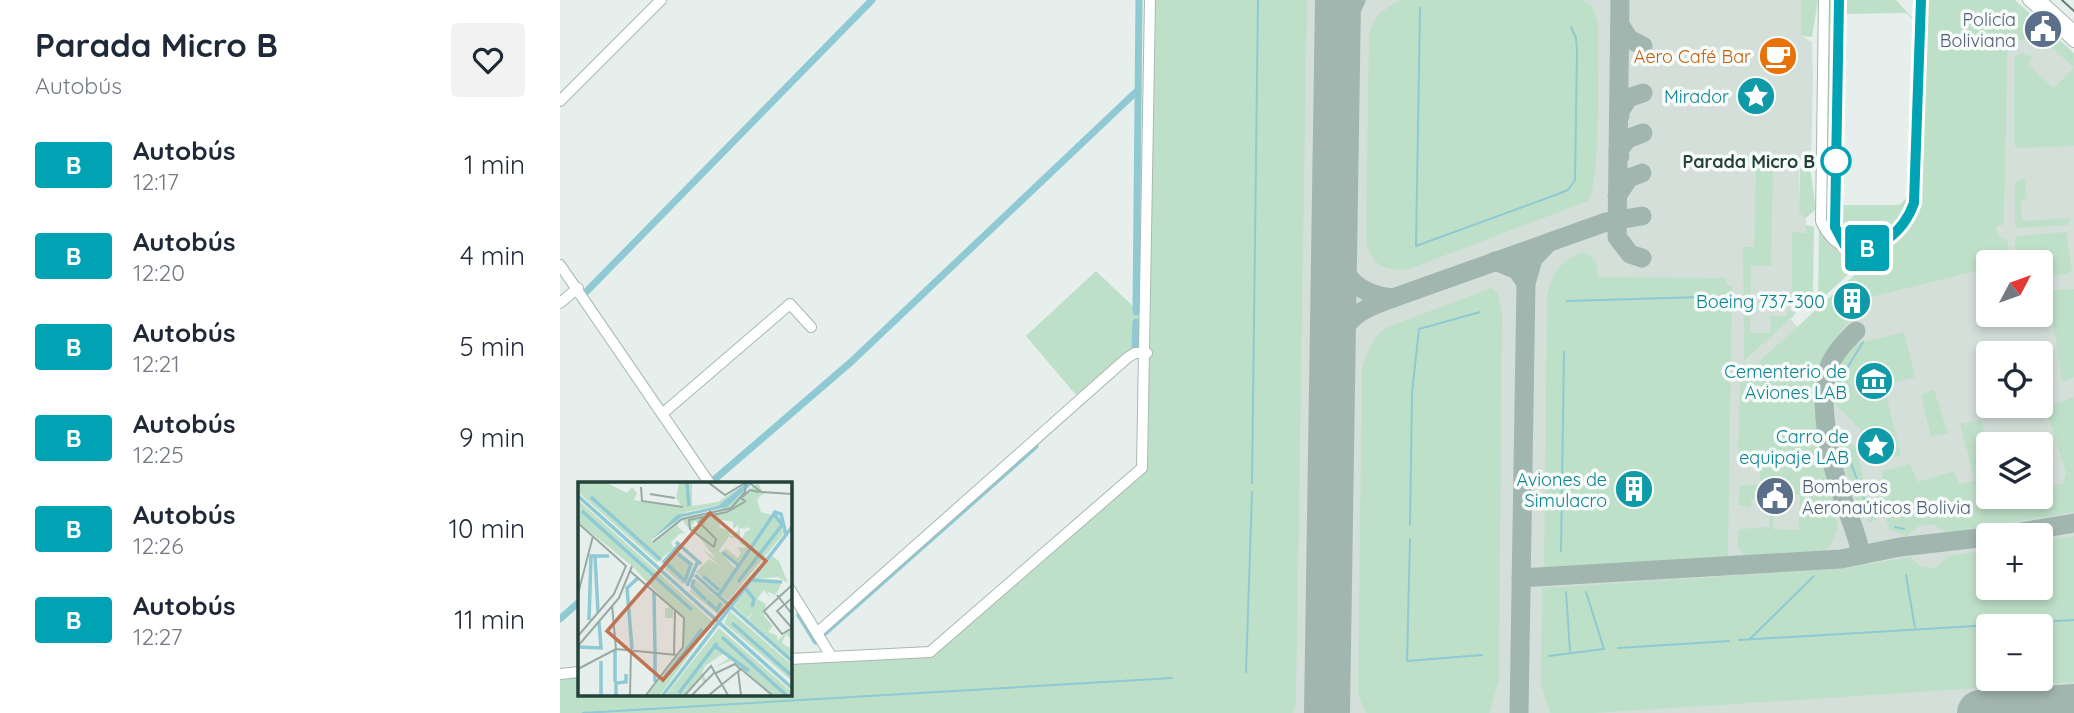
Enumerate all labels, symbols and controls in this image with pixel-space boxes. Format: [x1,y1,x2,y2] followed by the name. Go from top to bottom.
[1940,8,2016,52] place label: Policía Boliviana
[2022,8,2064,50] public building icon: Policía Boliviana
[451,23,525,97] button: heart
[35,24,278,65] text: Parada Micro B
[1757,35,1799,77] cafe icon: Aero Café Bar
[1634,45,1751,68] place label: Aero Café Bar
[35,71,122,100] text: Autobús
[1735,75,1777,117] place icon: Mirador
[1664,85,1729,108] place label: Mirador
[133,134,235,167] text: Autobús
[1821,146,1851,176] marker: Parada Micro B
[464,148,525,181] text: 1 min
[66,150,81,180] text: B
[1683,150,1815,173] place label: Parada Micro B
[133,167,179,196] text: 12:17
[133,225,235,258] text: Autobús
[1844,225,1890,271] line badge: B
[1859,233,1875,263] text: B
[460,239,525,272] text: 4 min
[66,241,81,271] text: B
[1976,250,2053,327] north arrow
[1976,250,2053,691] map controls
[133,258,185,287] text: 12:20
[1831,280,1873,322] building icon: Boeing 737-300
[1696,290,1825,313] place label: Boeing 737-300
[133,316,235,349] text: Autobús
[459,330,525,363] text: 5 min
[66,332,81,362] text: B
[1976,341,2053,418] button: locate
[133,349,180,378] text: 12:21
[1724,360,1847,404] place label: Cementerio de Aviones LAB
[1853,360,1895,402] museum icon: Cementerio de Aviones LAB
[133,407,235,440] text: Autobús
[459,421,525,454] text: 9 min
[66,423,81,453] text: B
[1739,425,1849,469] place label: Carro de equipaje LAB
[1855,425,1897,467] place icon: Carro de equipaje LAB
[1976,432,2053,509] button: layers
[133,440,184,469] text: 12:25
[1517,468,1607,512] place label: Aviones de Simulacro
[1613,468,1655,510] building icon: Aviones de Simulacro
[1754,475,1796,517] public building icon: Bomberos Aeronaúticos Bolivia
[1802,475,1971,519] place label: Bomberos Aeronaúticos Bolivia
[578,482,791,696] inset map
[133,498,235,531] text: Autobús
[449,512,525,545] text: 10 min
[66,514,81,544] text: B
[1976,523,2053,600] button: +
[133,531,184,560] text: 12:26
[133,589,235,622] text: Autobús
[454,603,525,636] text: 11 min
[66,605,81,635] text: B
[1976,614,2053,691] button: −
[133,622,183,651] text: 12:27

